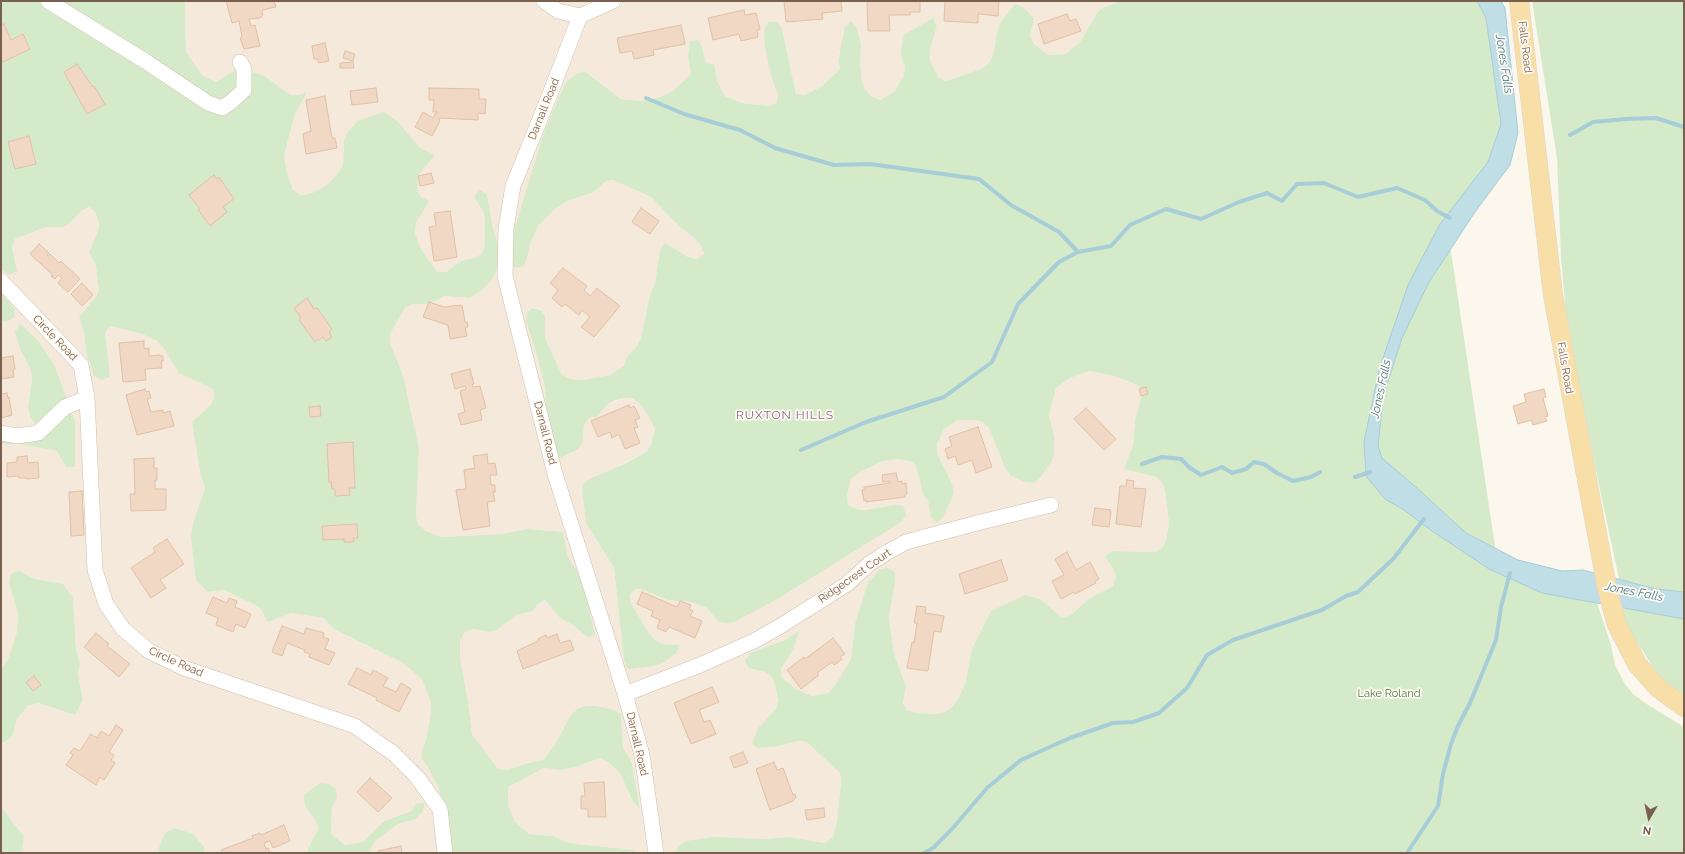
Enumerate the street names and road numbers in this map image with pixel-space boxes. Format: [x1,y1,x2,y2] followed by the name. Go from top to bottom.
[1515,20,1535,74] street label: Falls Road
[526,76,562,142] street label: Darnall Road
[30,312,80,364] street label: Circle Road
[1554,341,1576,395] street label: Falls Road
[531,400,559,466] street label: Darnall Road
[816,546,894,606] street label: Ridgecrest Court
[147,644,205,680] street label: Circle Road
[623,711,651,777] street label: Darnall Road

